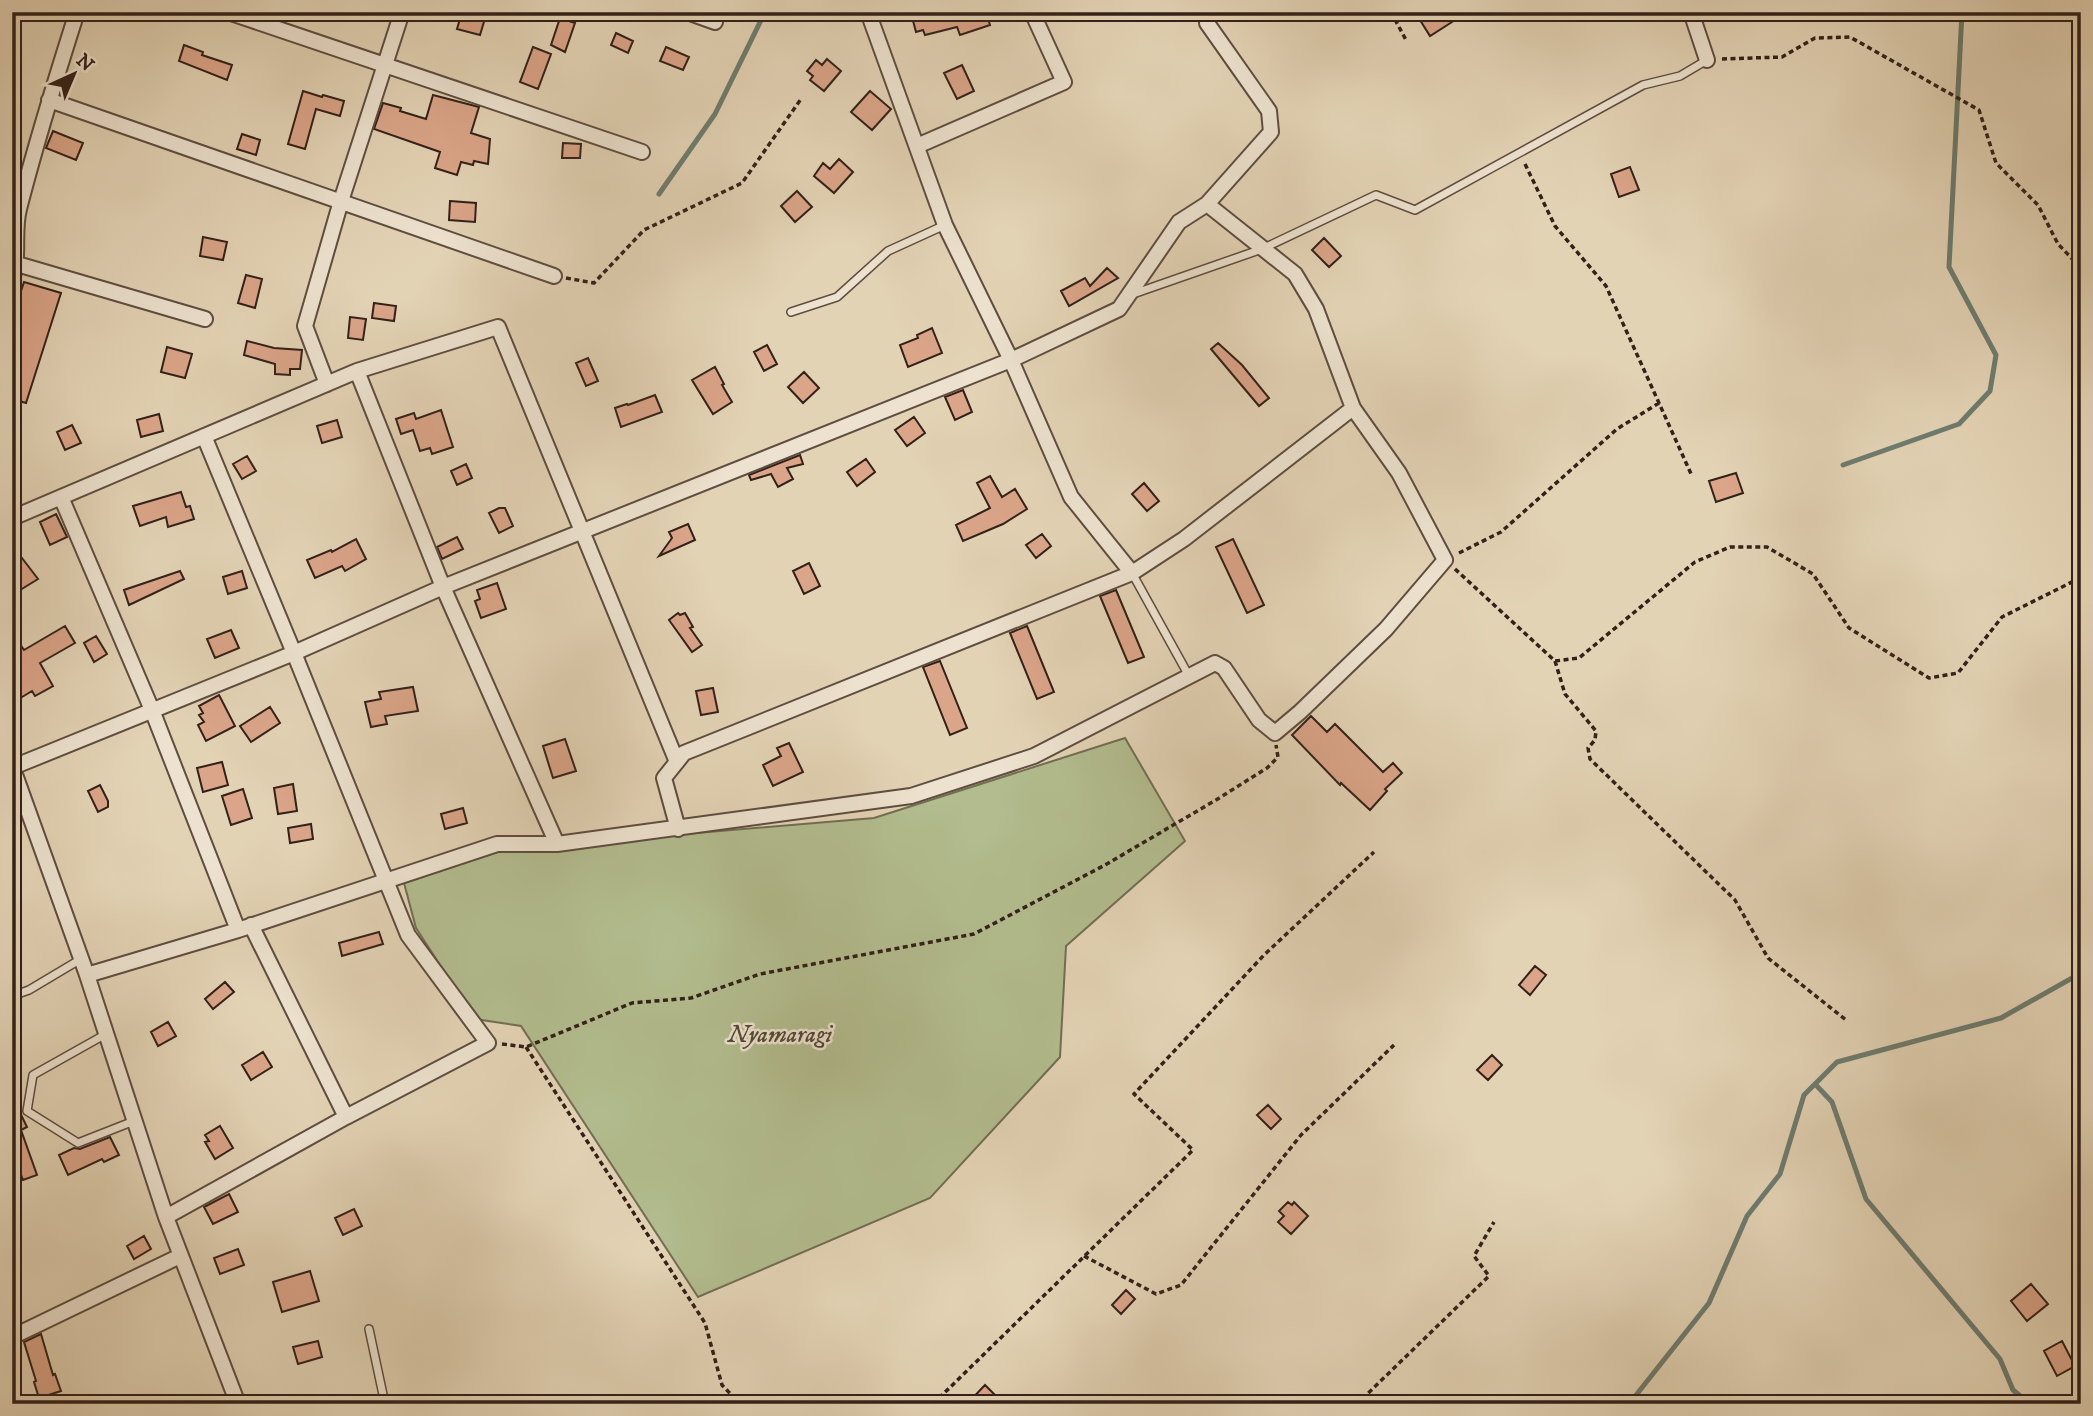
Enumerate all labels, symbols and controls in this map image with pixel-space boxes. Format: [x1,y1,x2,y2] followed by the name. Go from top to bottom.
[38,38,108,108] north arrow
[71,49,99,77] text: N
[726,1020,834,1050] park label: Nyamaragi

